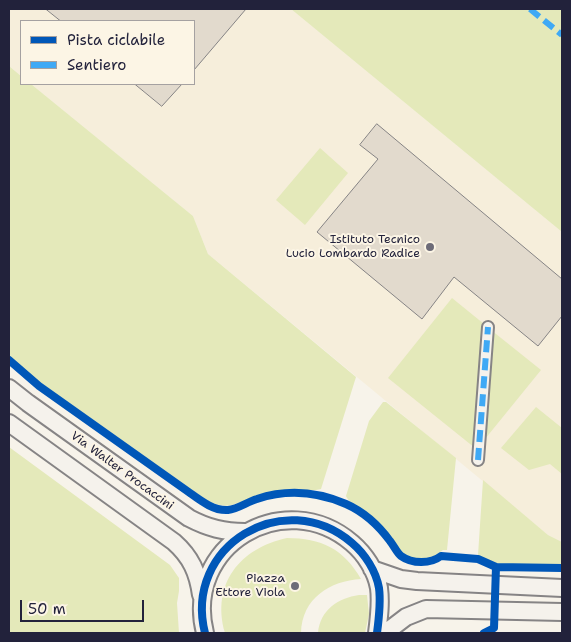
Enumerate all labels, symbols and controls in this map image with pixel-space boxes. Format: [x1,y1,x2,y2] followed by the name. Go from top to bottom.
[20,20,195,85] legend
[67,30,165,50] text: Pista ciclabile
[67,55,126,75] text: Sentiero
[286,233,420,261] place label: Istituto Tecnico Lucio Lombardo Radice
[424,241,436,253] marker: Istituto Tecnico Lucio Lombardo Radice
[68,429,176,513] street label: Via Walter Procaccini
[215,572,285,600] place label: Piazza Ettore Viola
[289,580,301,592] marker: Piazza Ettore Viola
[22,590,146,622] scale bar
[28,599,66,619] text: 50 m

